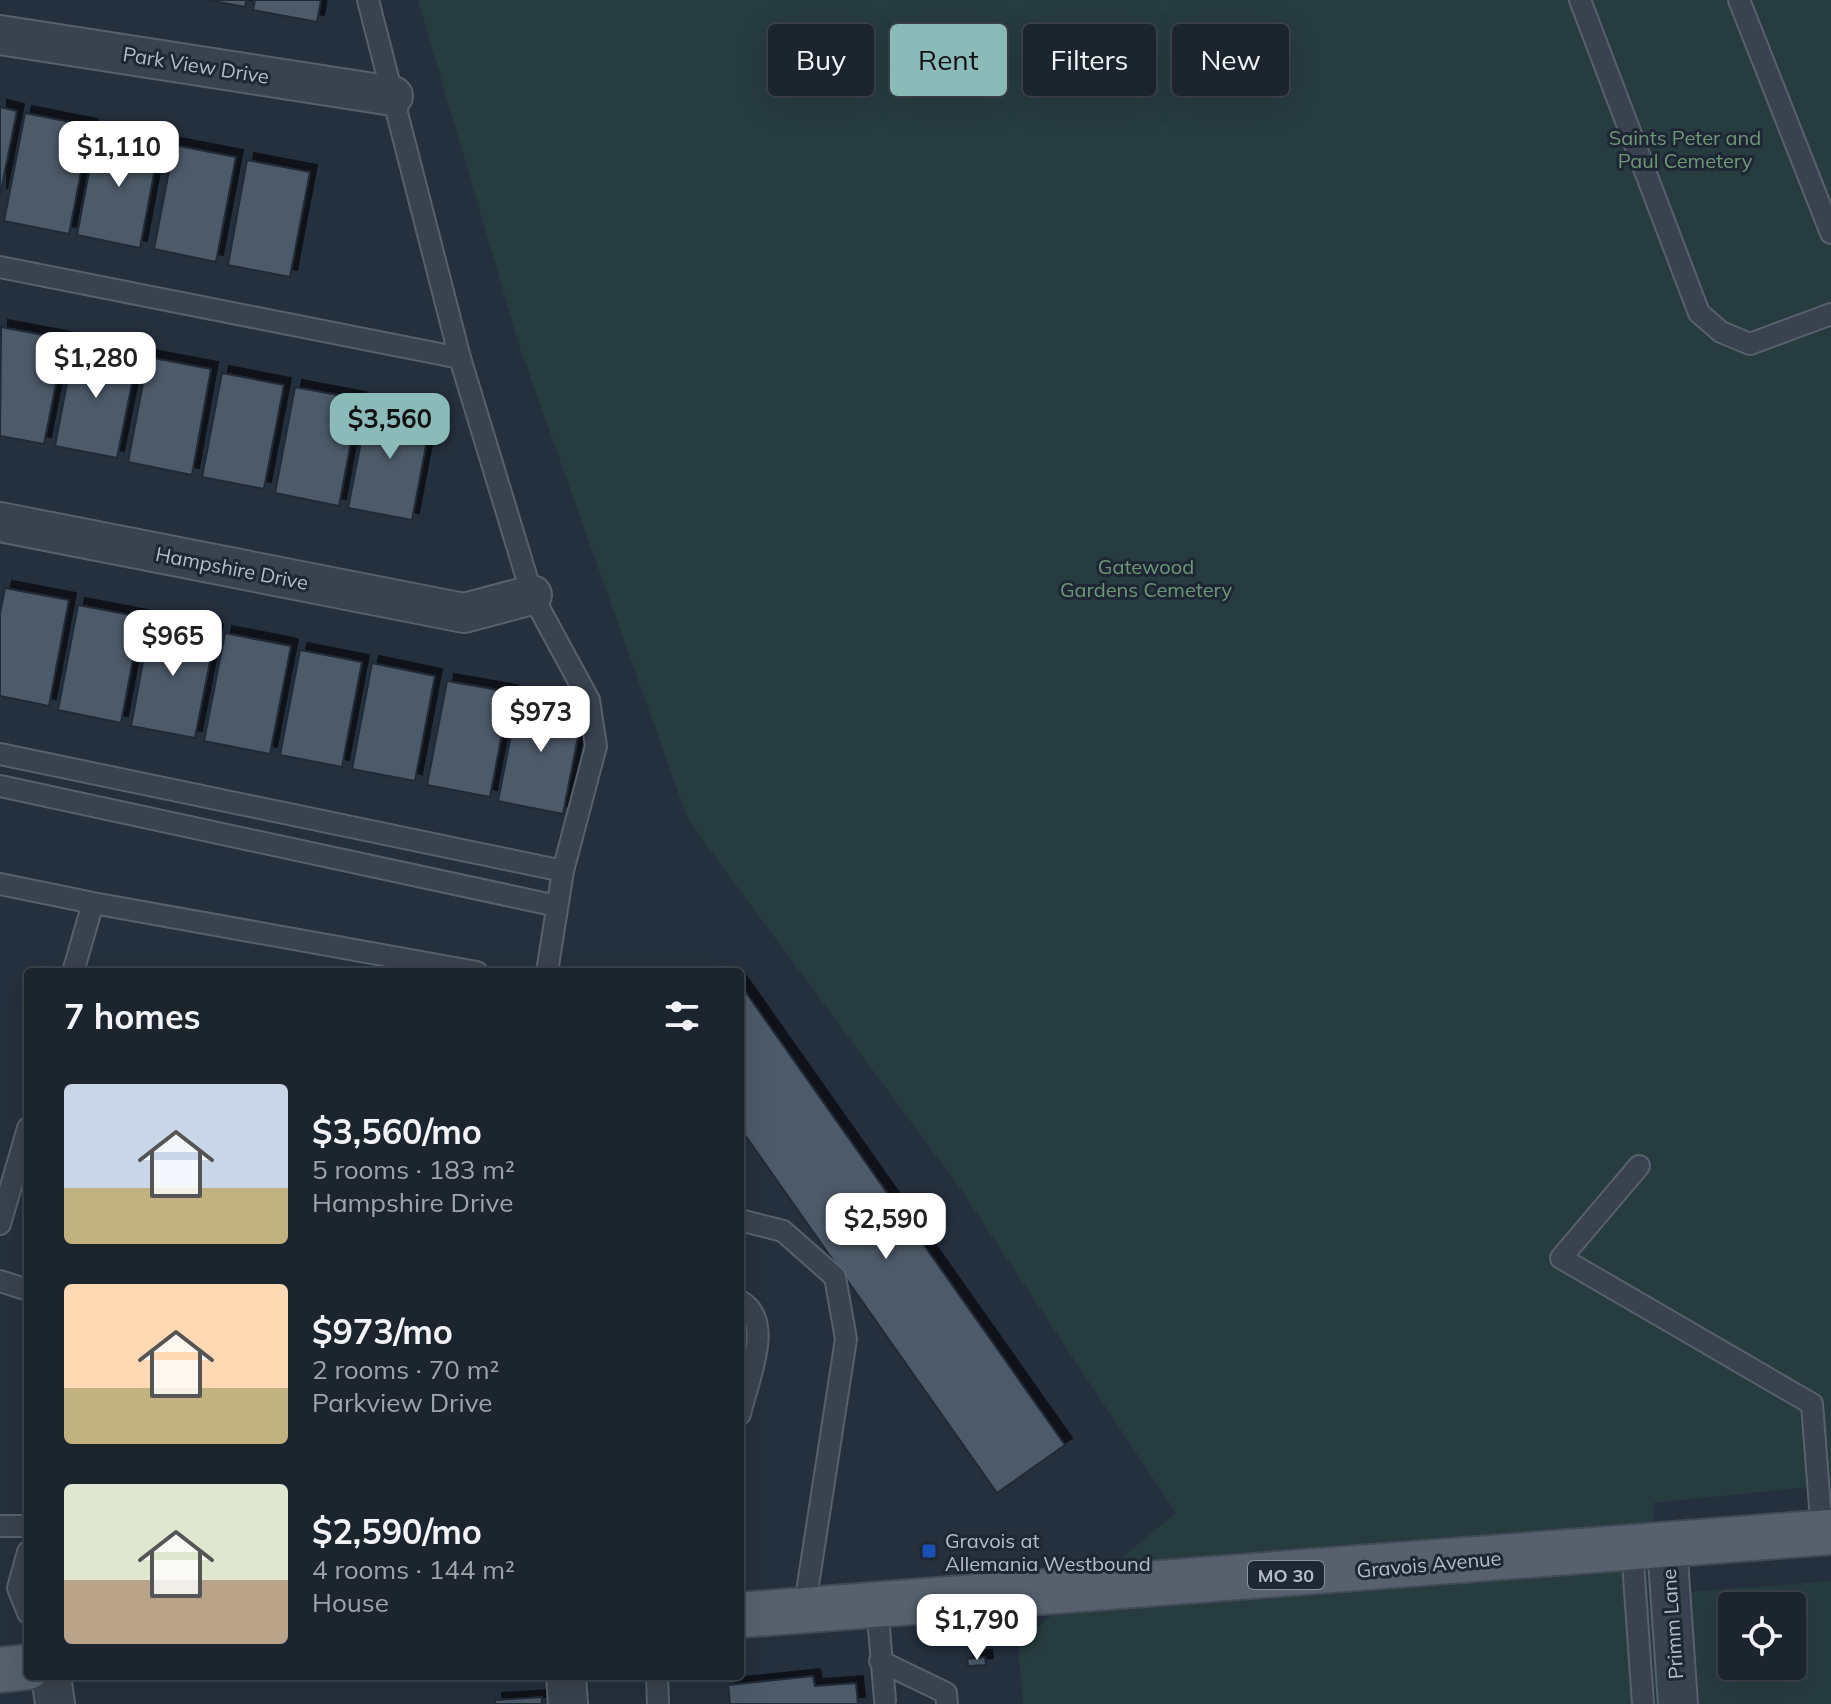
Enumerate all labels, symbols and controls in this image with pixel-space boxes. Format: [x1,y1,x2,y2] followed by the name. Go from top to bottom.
[768,24,874,96] chip: Buy
[890,24,1007,96] chip: Rent
[1023,24,1156,96] chip: Filters
[1172,24,1289,96] chip: New
[121,41,271,89] street label: Park View Drive
[54,121,184,189] pin: $1,110
[1609,125,1761,173] park label: Saints Peter and Paul Cemetery
[77,130,161,163] text: $1,110
[31,332,161,400] pin: $1,280
[54,341,138,374] text: $1,280
[325,393,455,461] pin: $3,560
[348,402,432,435] text: $3,560
[154,541,310,595] street label: Hampshire Drive
[1060,554,1232,602] park label: Gatewood Gardens Cemetery
[126,610,220,678] pin: $965
[142,619,204,652] text: $965
[494,686,588,754] pin: $973
[510,695,572,728] text: $973
[660,994,704,1038] icon: filters
[64,995,201,1038] text: 7 homes
[312,1110,482,1153] text: $3,560/mo
[128,1116,224,1212] icon: home
[312,1153,515,1186] text: 5 rooms · 183 m²
[312,1186,513,1219] text: Hampshire Drive
[821,1193,951,1261] pin: $2,590
[844,1202,928,1235] text: $2,590
[312,1310,453,1353] text: $973/mo
[128,1316,224,1412] icon: home
[312,1353,499,1386] text: 2 rooms · 70 m²
[312,1386,492,1419] text: Parkview Drive
[312,1510,482,1553] text: $2,590/mo
[128,1516,224,1612] icon: home
[945,1528,1151,1576] place label: Gravois at Allemania Westbound
[920,1542,938,1560] marker: Gravois at Allemania Westbound
[1356,1545,1502,1583] street label: Gravois Avenue
[312,1553,515,1586] text: 4 rooms · 144 m²
[1248,1561,1324,1589] road number: MO 30
[1656,1568,1688,1680] street label: Primm Lane
[312,1586,389,1619] text: House
[1718,1592,1806,1680] map controls
[1718,1592,1806,1680] button: locate
[912,1594,1042,1662] pin: $1,790
[935,1603,1019,1636] text: $1,790

